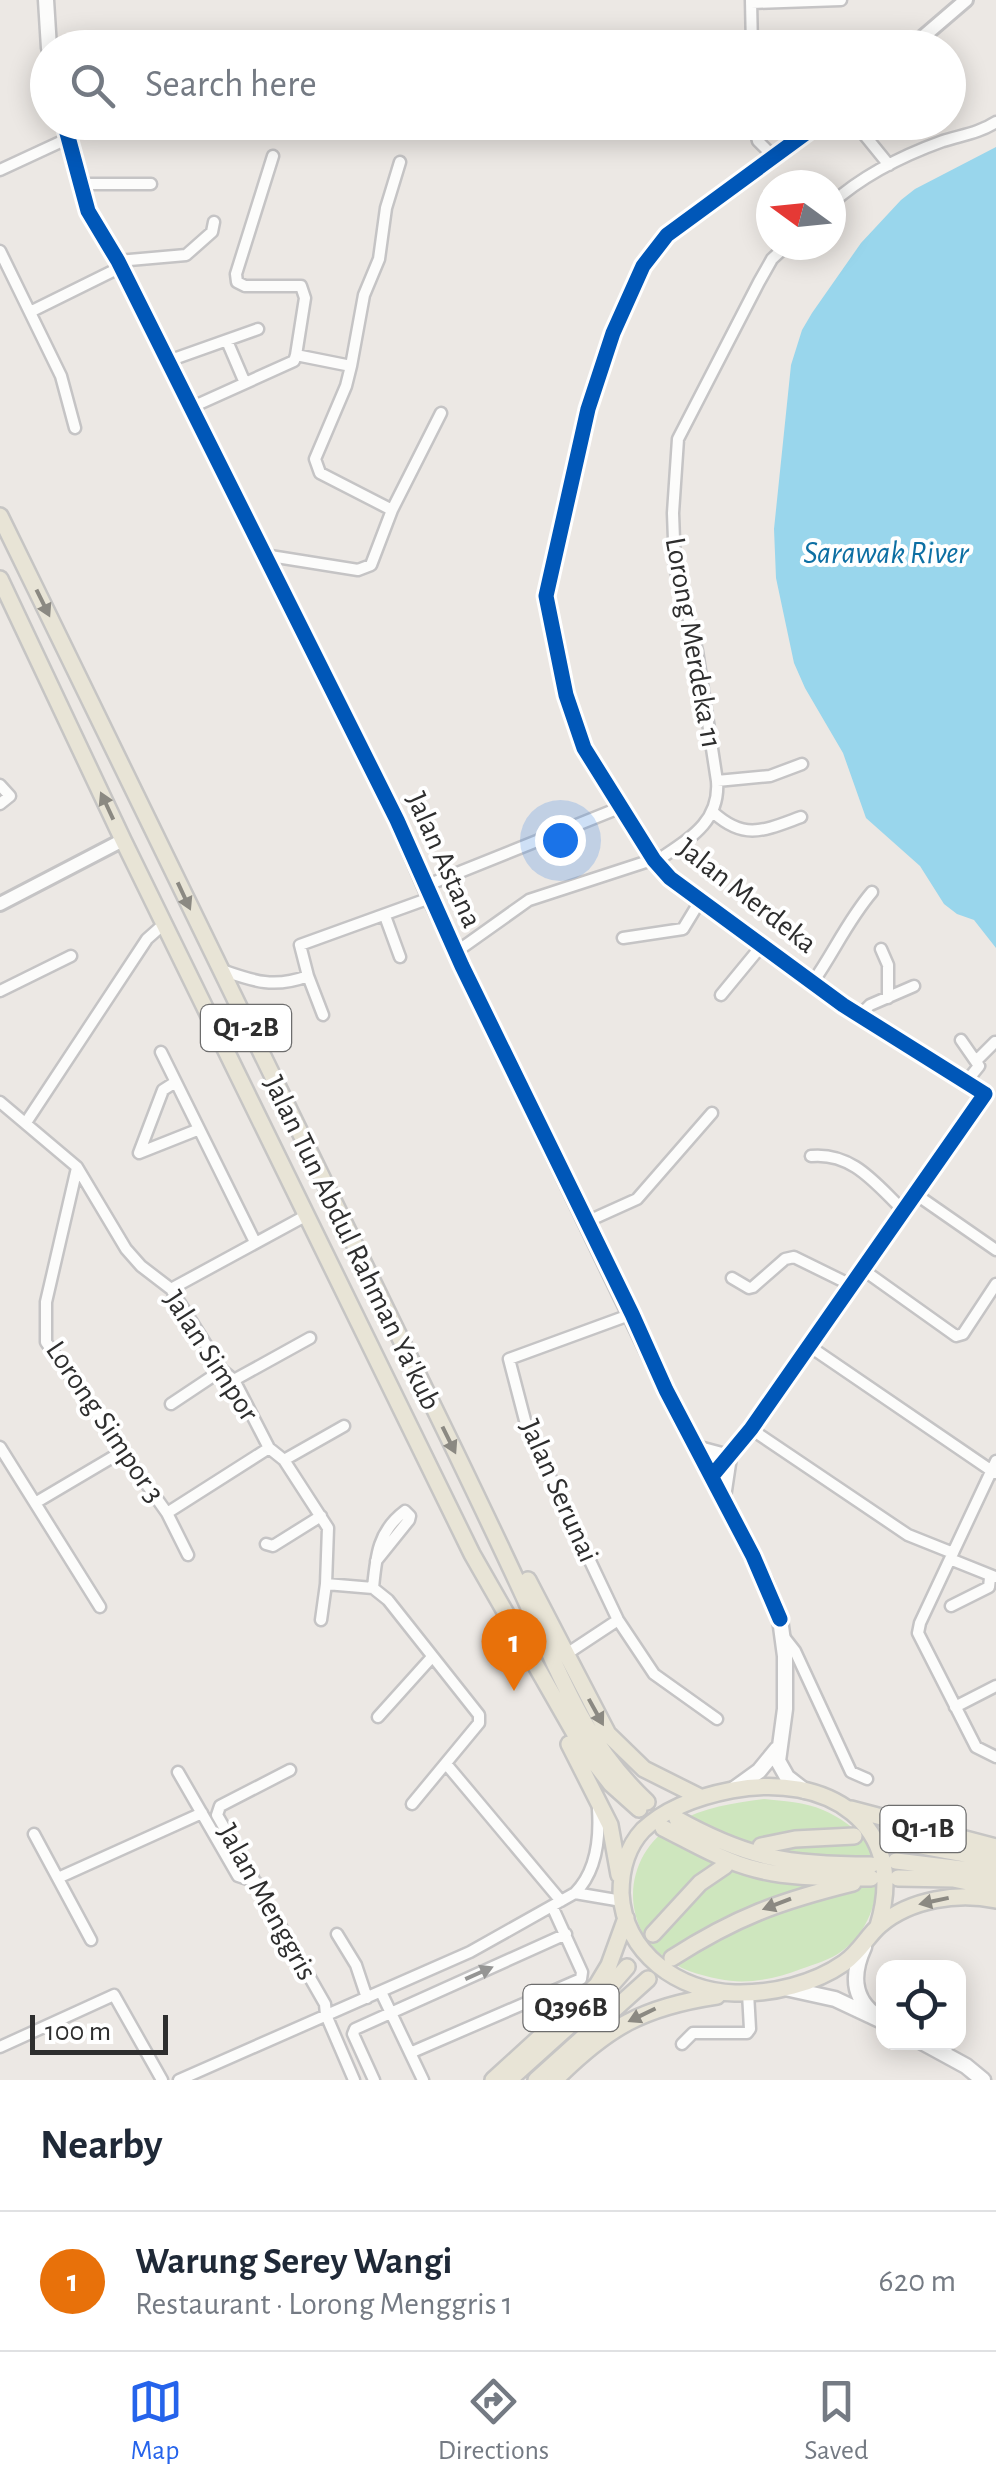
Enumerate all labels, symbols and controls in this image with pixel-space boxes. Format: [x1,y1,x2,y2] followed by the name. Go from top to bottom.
[30,30,966,140] search box
[65,58,120,113] icon: search
[145,66,317,104] text: Search here
[756,170,846,260] north arrow
[660,535,726,751] street label: Lorong Merdeka 11
[803,537,970,569] water label: Sarawak River
[34,589,51,618] one-way arrow
[401,788,487,932] street label: Jalan Astana
[98,791,115,820] one-way arrow
[535,815,586,866] your location
[672,833,822,959] street label: Jalan Merdeka
[176,882,193,911] one-way arrow
[201,1005,291,1051] road number: Q1-2B
[258,1071,446,1415] street label: Jalan Tun Abdul Rahman Ya'kub
[158,1285,264,1427] street label: Jalan Simpor
[40,1336,170,1508] street label: Lorong Simpor 3
[514,1415,604,1567] street label: Jalan Serunai
[440,1426,457,1455] one-way arrow
[482,1608,546,1691] pin: 1
[587,1698,604,1726] one-way arrow
[880,1806,966,1852] road number: Q1-1B
[212,1819,322,1985] street label: Jalan Menggris
[918,1894,949,1909] one-way arrow
[762,1897,792,1912] one-way arrow
[876,1960,966,2050] map controls
[876,1960,966,2050] button: locate
[465,1965,494,1982] one-way arrow
[524,1985,618,2031] road number: Q396B
[627,2007,656,2024] one-way arrow
[30,2010,168,2054] scale bar
[45,2018,111,2046] text: 100 m
[40,2124,163,2166] text: Nearby
[135,2243,452,2281] text: Warung Serey Wangi
[67,2265,78,2297] text: 1
[879,2265,956,2297] text: 620 m
[135,2288,513,2320] text: Restaurant · Lorong Menggris 1
[128,2374,183,2468] tab: Map
[438,2374,549,2468] tab: Directions
[804,2374,868,2468] tab: Saved

